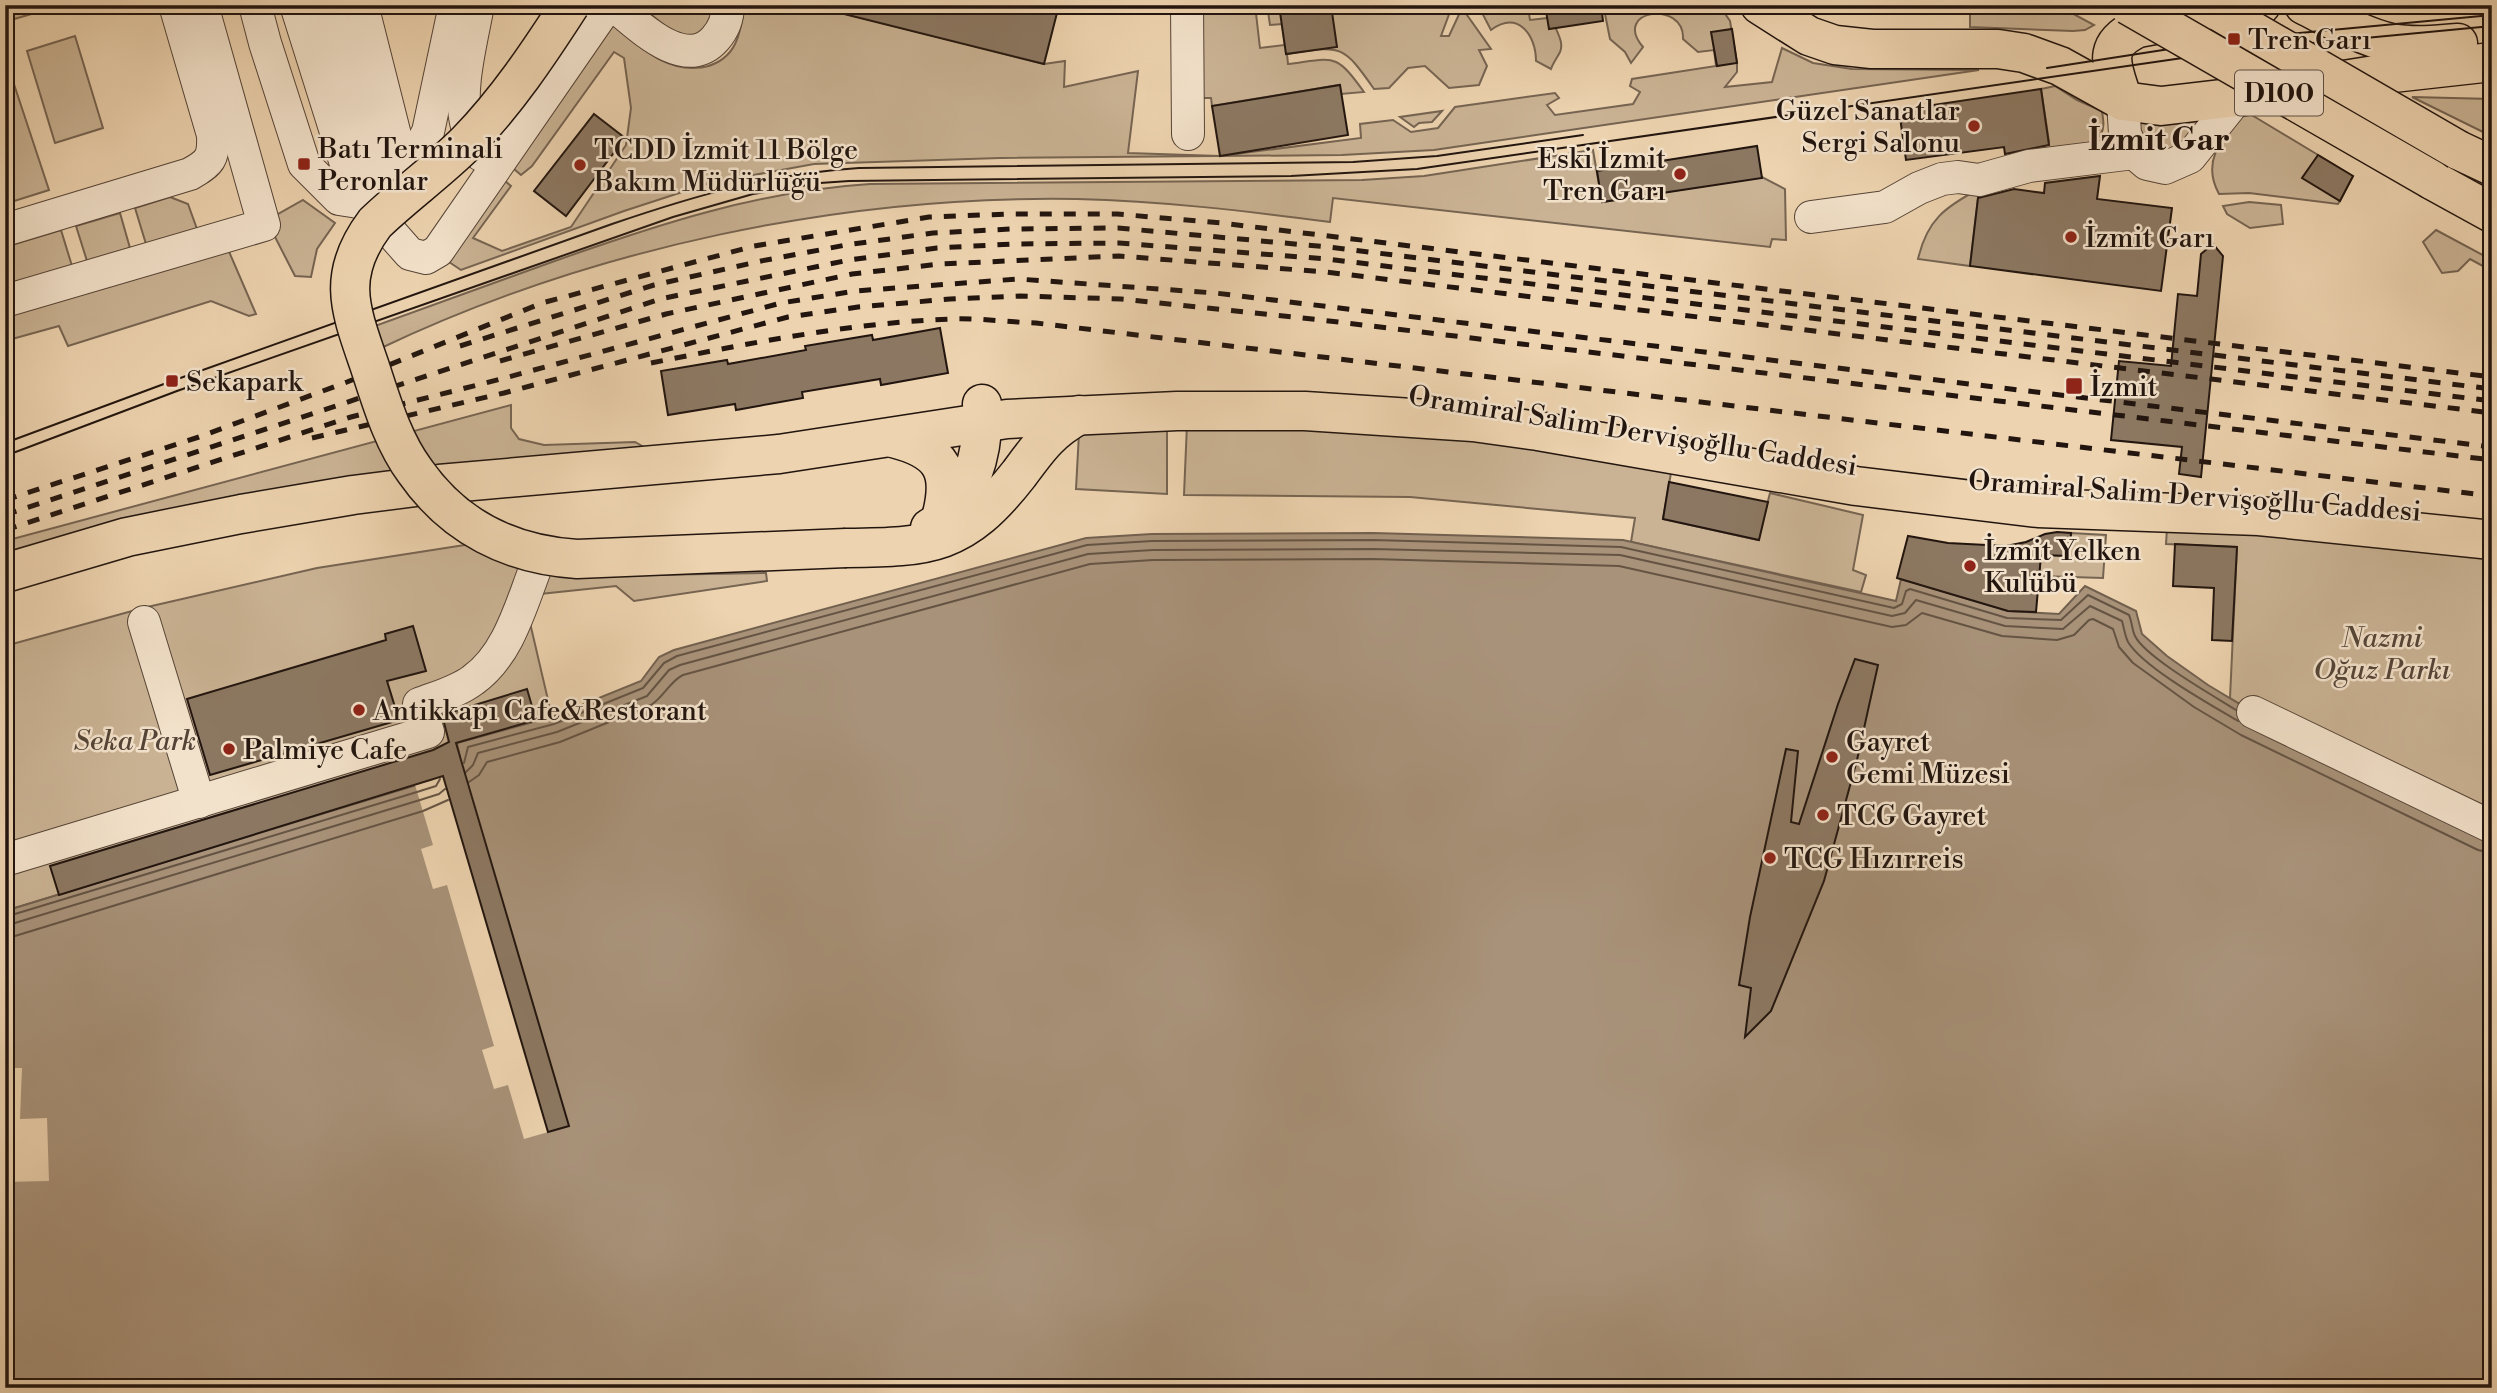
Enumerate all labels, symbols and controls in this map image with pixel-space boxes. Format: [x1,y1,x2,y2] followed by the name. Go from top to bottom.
[2248,23,2371,58] place label: Tren Garı
[2226,31,2242,47] marker: Tren Garı
[2235,71,2323,116] road number: D100
[1776,94,1960,161] place label: Güzel Sanatlar Sergi Salonu
[1966,118,1982,134] marker: Güzel Sanatlar Sergi Salonu
[2088,118,2230,160] district label: İzmit Gar
[317,132,503,199] place label: Batı Terminali Peronlar
[593,132,858,200] place label: TCDD İzmit 11 Bölge Bakım Müdürlüğü
[1537,141,1666,209] place label: Eski İzmit Tren Garı
[296,156,312,172] marker: Batı Terminali Peronlar
[572,157,588,173] marker: TCDD İzmit 11 Bölge Bakım Müdürlüğü
[1672,166,1688,182] marker: Eski İzmit Tren Garı
[2085,220,2214,256] place label: İzmit Garı
[2063,229,2079,245] marker: İzmit Garı
[186,365,304,400] place label: Sekapark
[2090,369,2157,405] place label: İzmit
[164,373,180,389] marker: Sekapark
[2064,376,2084,396] marker: İzmit
[1406,379,1860,484] street label: Oramiral Salim Dervişoğllu Caddesi
[1967,463,2423,530] street label: Oramiral Salim Dervişoğllu Caddesi
[1984,533,2142,601] place label: İzmit Yelken Kulübü
[1962,558,1978,574] marker: İzmit Yelken Kulübü
[2313,621,2451,688] park label: Nazmi Oğuz Parkı
[372,694,707,729] place label: Antikkapı Cafe&Restorant
[351,702,367,718] marker: Antikkapı Cafe&Restorant
[74,724,196,759] park label: Seka Park
[1846,725,2010,792] place label: Gayret Gemi Müzesi
[243,733,407,768] place label: Palmiye Cafe
[221,741,237,757] marker: Palmiye Cafe
[1824,749,1840,765] marker: Gayret Gemi Müzesi
[1837,799,1986,834] place label: TCG Gayret
[1815,807,1831,823] marker: TCG Gayret
[1784,842,1964,877] place label: TCG Hızırreis
[1762,850,1778,866] marker: TCG Hızırreis

